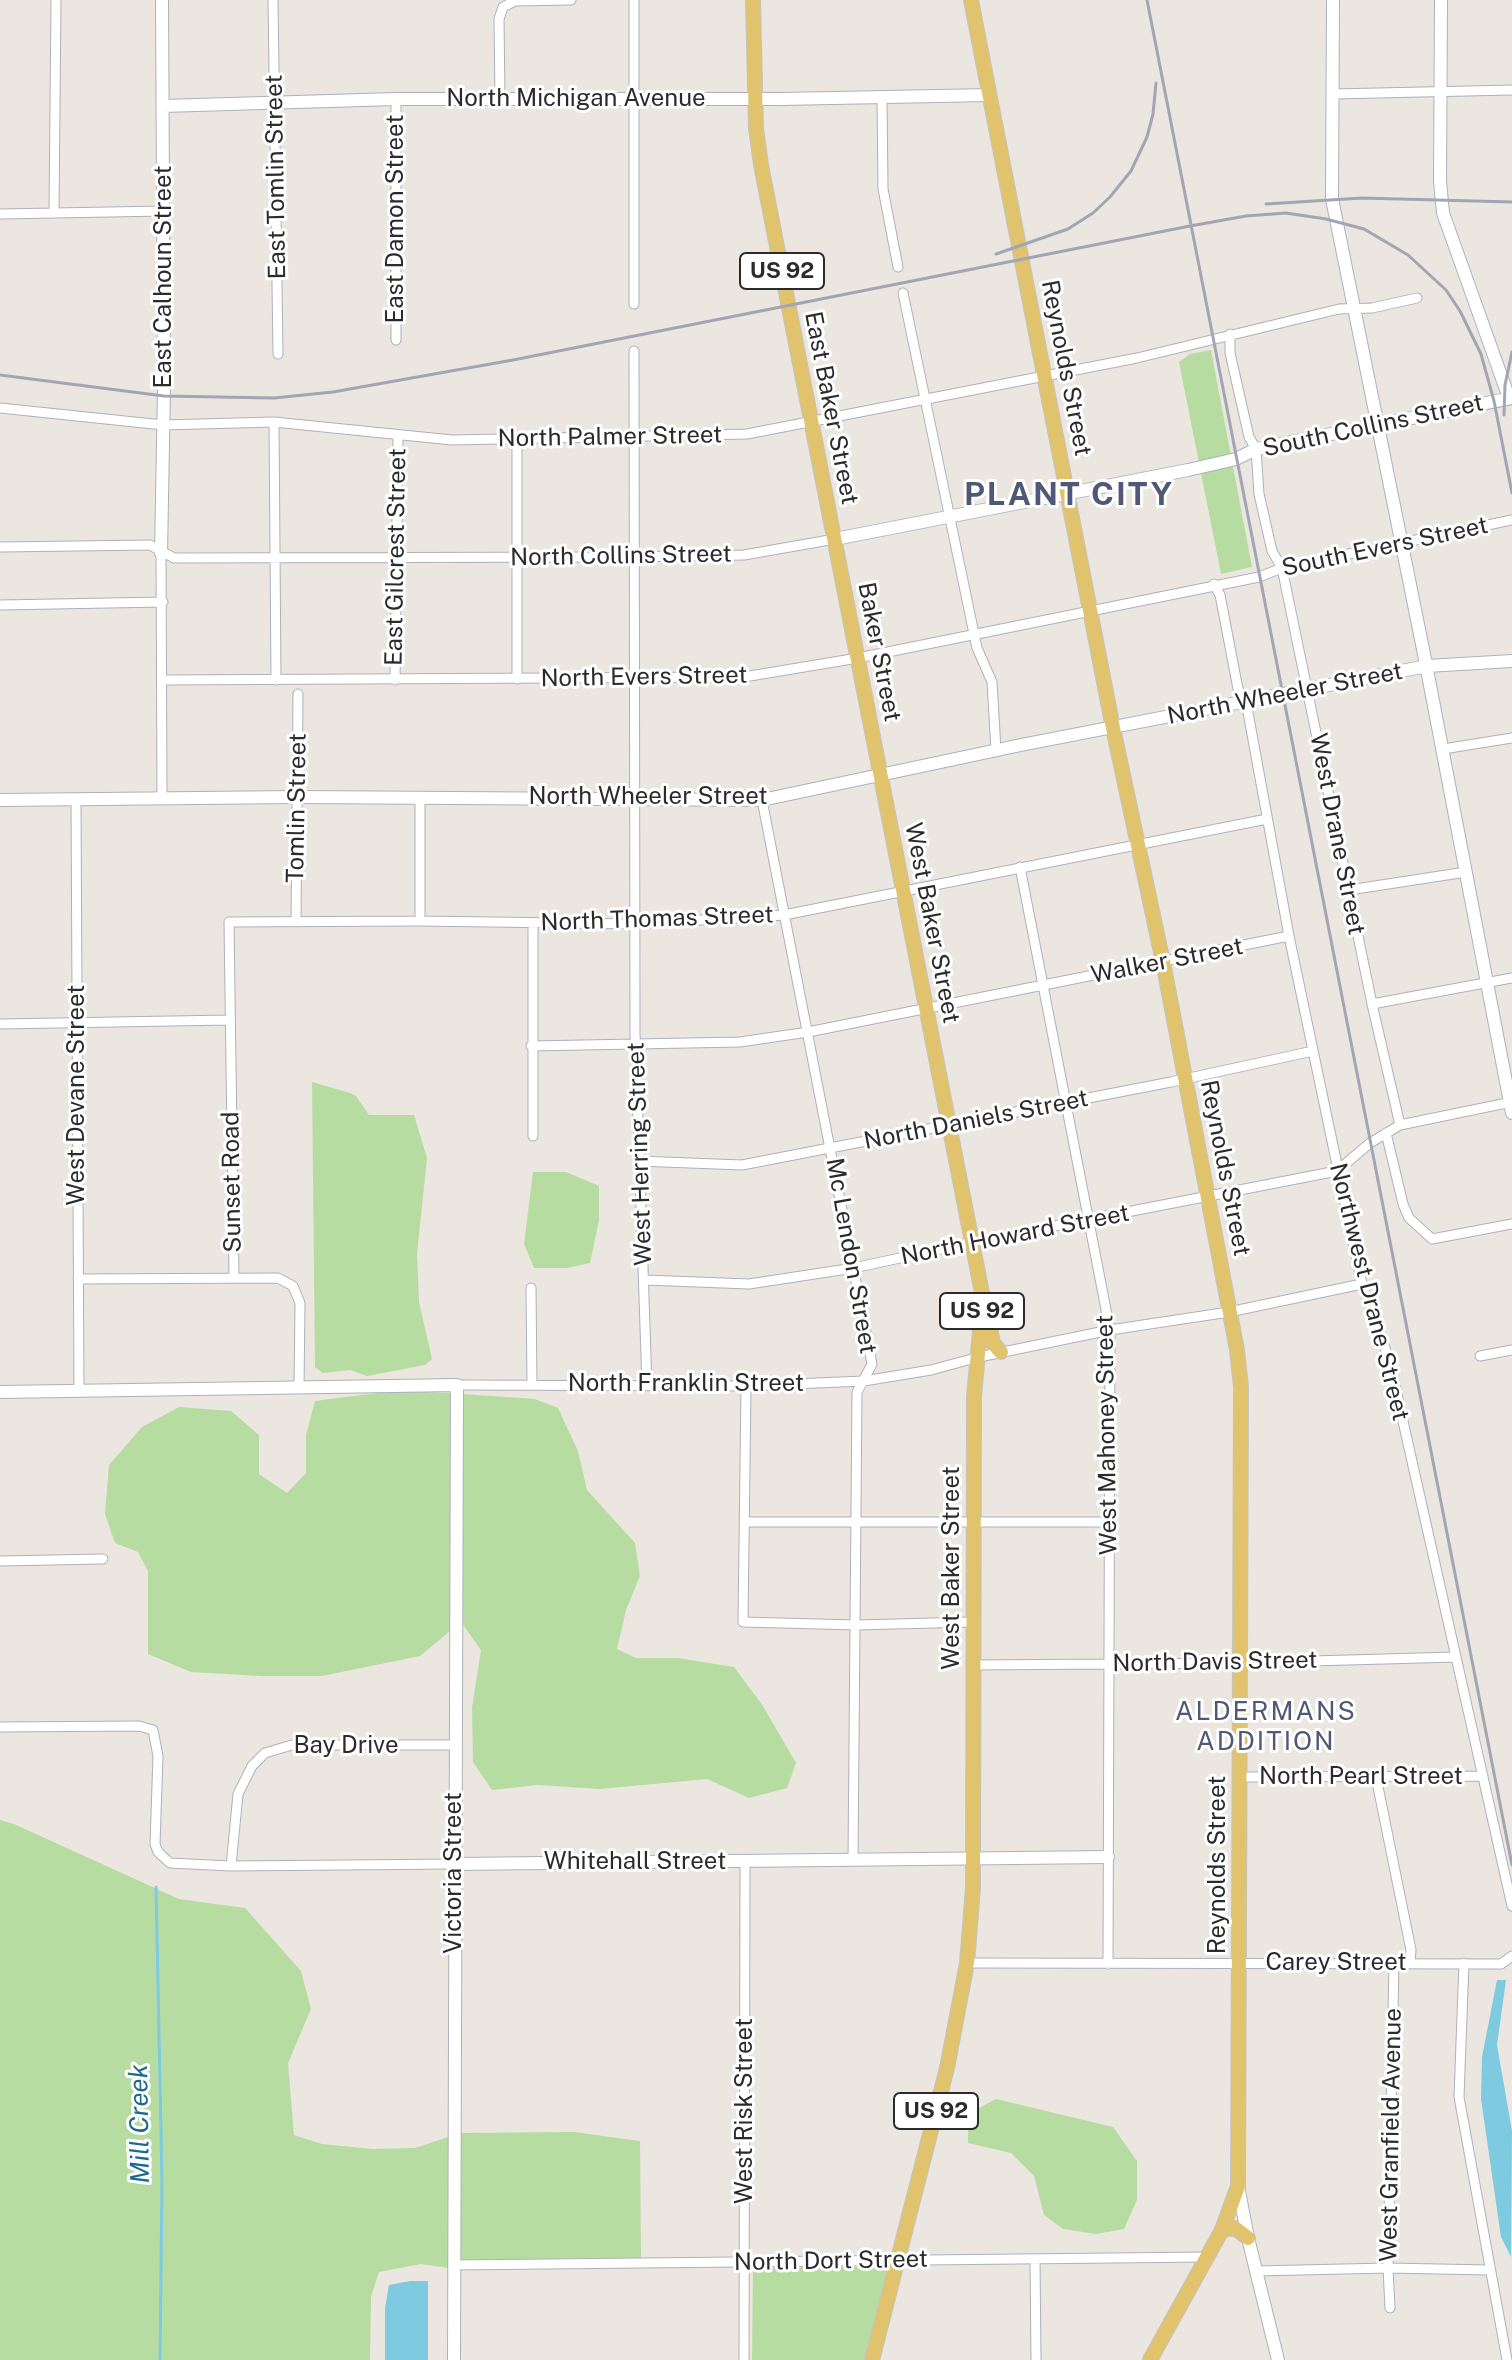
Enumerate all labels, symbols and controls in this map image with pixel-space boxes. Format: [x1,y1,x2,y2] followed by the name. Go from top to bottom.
[260,74,292,280] street label: East Tomlin Street
[446,85,706,113] street label: North Michigan Avenue
[382,115,410,323] street label: East Damon Street
[150,166,178,388] street label: East Calhoun Street
[740,253,824,289] road number: US 92
[1035,278,1097,458] street label: Reynolds Street
[798,309,864,507] street label: East Baker Street
[1260,389,1486,463] street label: South Collins Street
[497,421,723,453] street label: North Palmer Street
[380,448,412,666] street label: East Gilcrest Street
[964,476,1174,514] district label: PLANT CITY
[1279,511,1491,583] street label: South Evers Street
[510,540,732,572] street label: North Collins Street
[851,580,907,724] street label: Baker Street
[1165,657,1405,731] street label: North Wheeler Street
[540,661,748,693] street label: North Evers Street
[1303,731,1371,937] street label: West Drane Street
[281,733,313,883] street label: Tomlin Street
[528,783,768,811] street label: North Wheeler Street
[898,820,966,1026] street label: West Baker Street
[540,901,774,937] street label: North Thomas Street
[1089,932,1245,990] street label: Walker Street
[63,985,91,1205] street label: West Devane Street
[622,1042,658,1266] street label: West Herring Street
[1194,1078,1256,1258] street label: Reynolds Street
[861,1084,1091,1156] street label: North Daniels Street
[216,1111,248,1253] street label: Sunset Road
[820,1156,882,1356] street label: Mc Lendon Street
[1323,1160,1415,1424] street label: Northwest Drane Street
[898,1199,1132,1271] street label: North Howard Street
[940,1293,1024,1329] road number: US 92
[1091,1315,1123,1555] street label: West Mahoney Street
[568,1370,804,1398] street label: North Franklin Street
[938,1466,966,1670] street label: West Baker Street
[1112,1646,1318,1678] street label: North Davis Street
[1175,1696,1357,1758] district label: ALDERMANS ADDITION
[293,1732,399,1760] street label: Bay Drive
[1259,1763,1463,1791] street label: North Pearl Street
[1204,1776,1232,1954] street label: Reynolds Street
[440,1792,468,1954] street label: Victoria Street
[544,1848,726,1876] street label: Whitehall Street
[1265,1949,1407,1977] street label: Carey Street
[1374,2008,1408,2262] street label: West Granfield Avenue
[731,2018,759,2204] street label: West Risk Street
[123,2064,157,2184] water label: Mill Creek
[894,2093,978,2129] road number: US 92
[734,2245,928,2277] street label: North Dort Street

